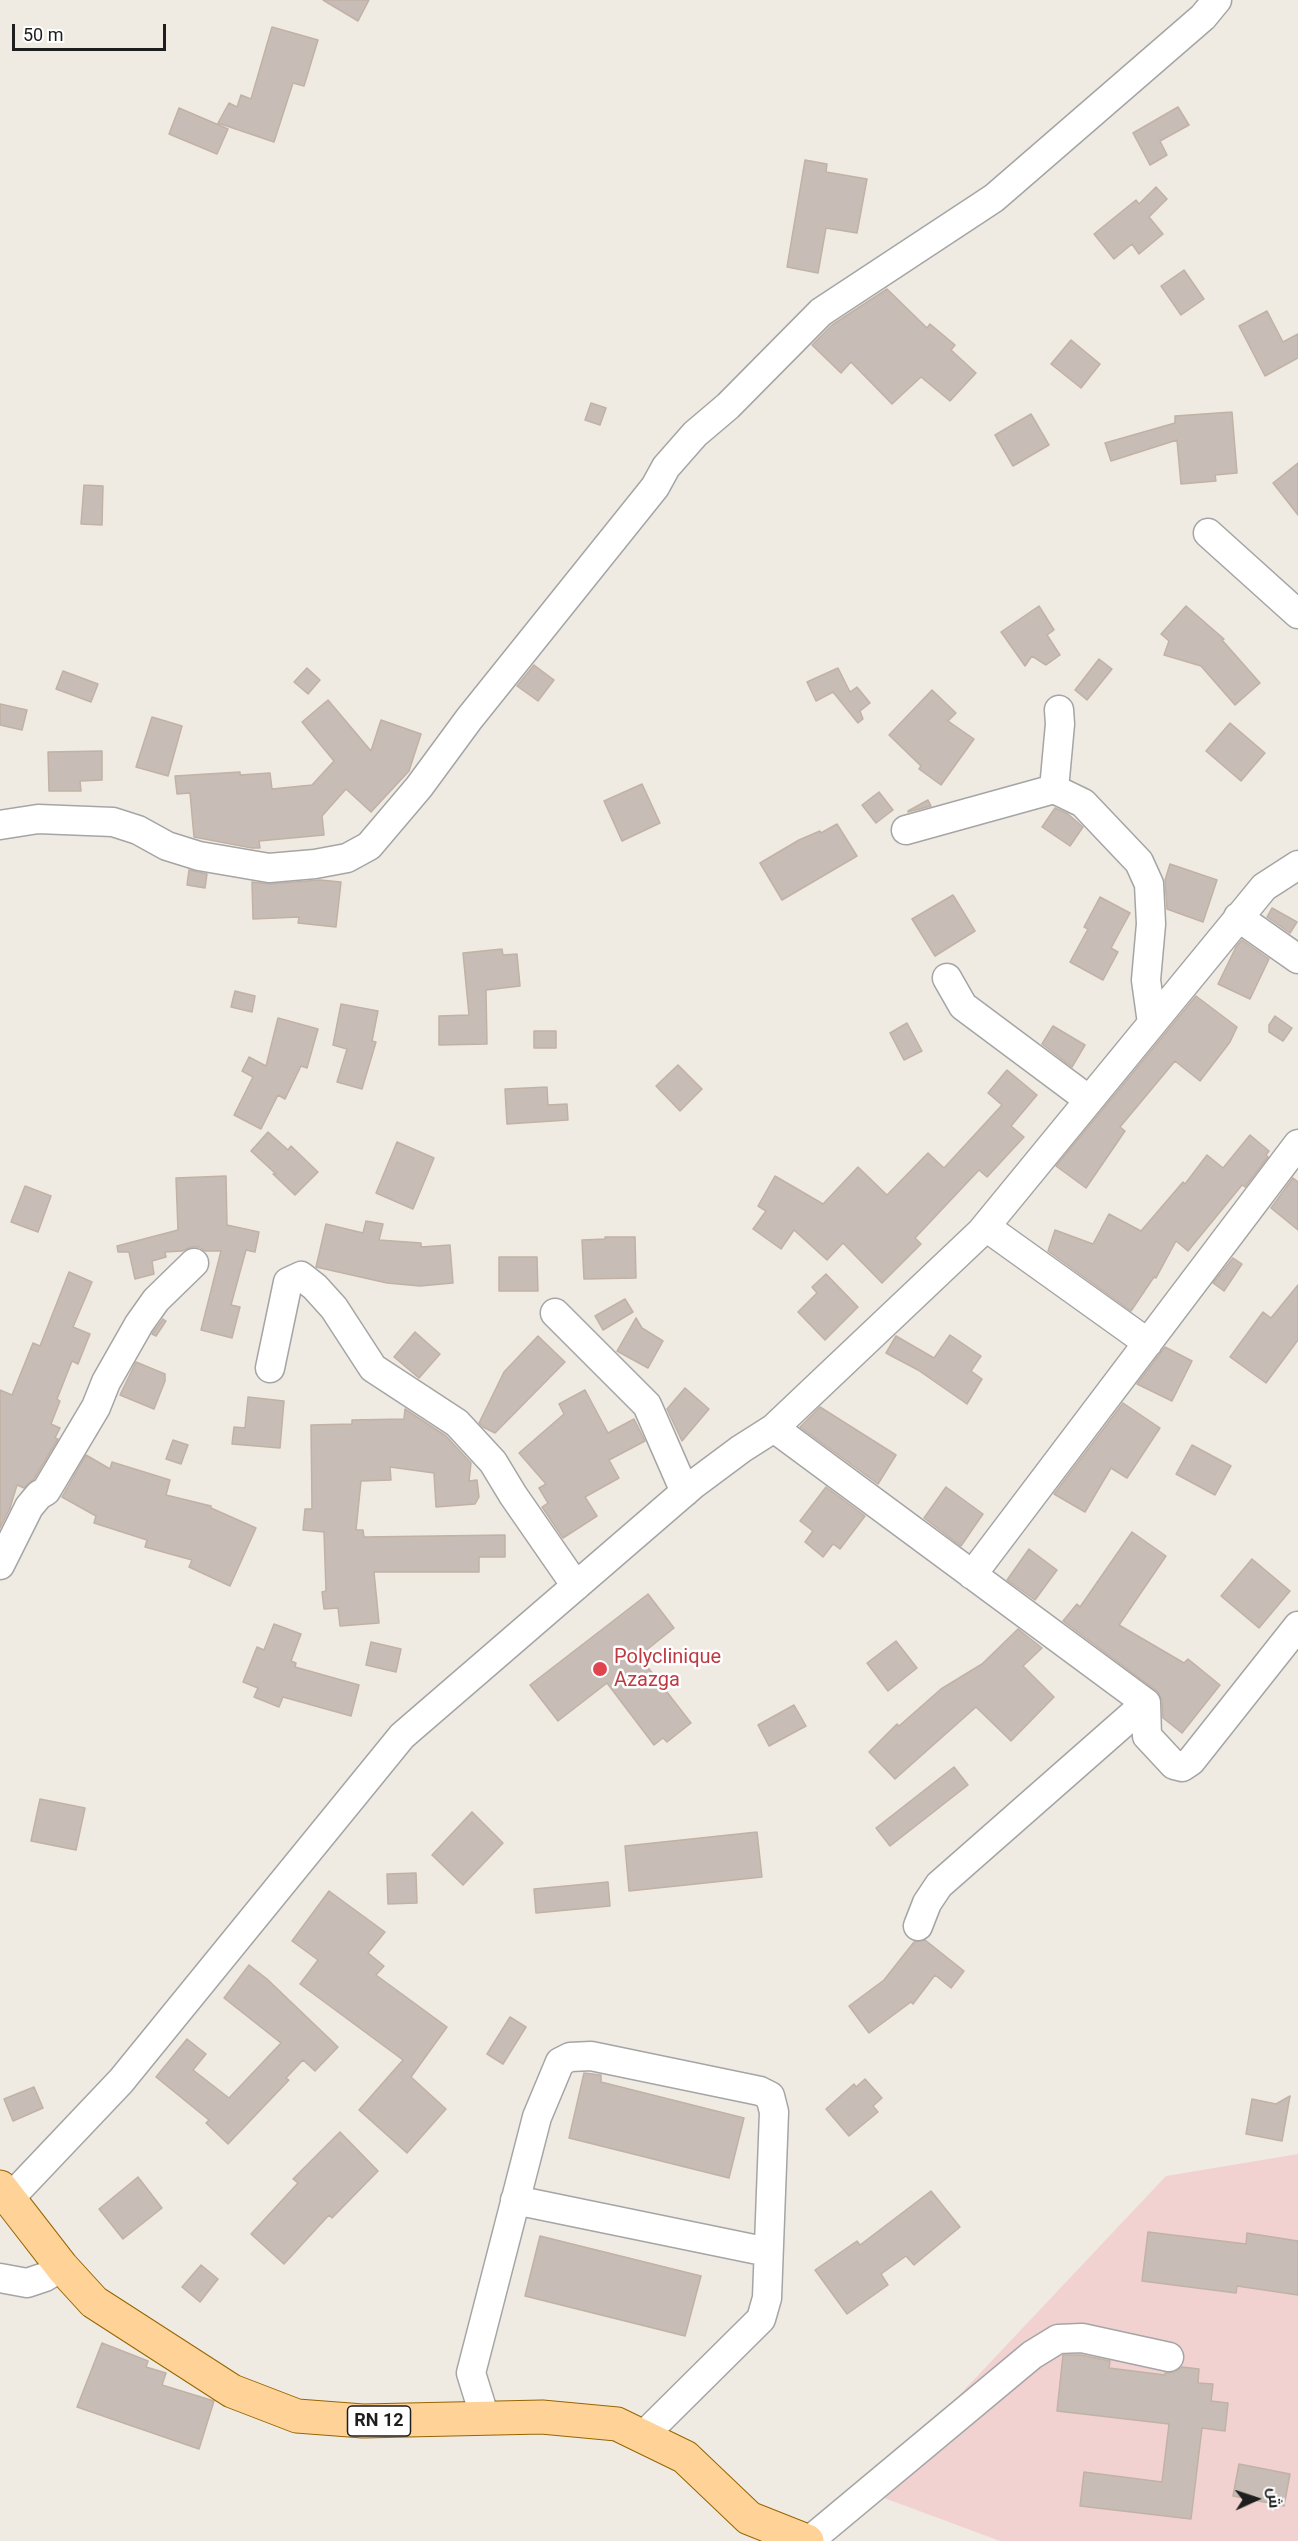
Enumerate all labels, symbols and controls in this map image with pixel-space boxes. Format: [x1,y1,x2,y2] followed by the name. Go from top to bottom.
[15,12,170,50] scale bar
[23,24,63,45] text: 50 m
[614,1646,721,1693] place label: Polyclinique Azazga
[591,1660,609,1678] marker: Polyclinique Azazga
[348,2406,410,2436] road number: RN 12
[1226,2469,1286,2529] north arrow
[1264,2487,1284,2509] text: ش

